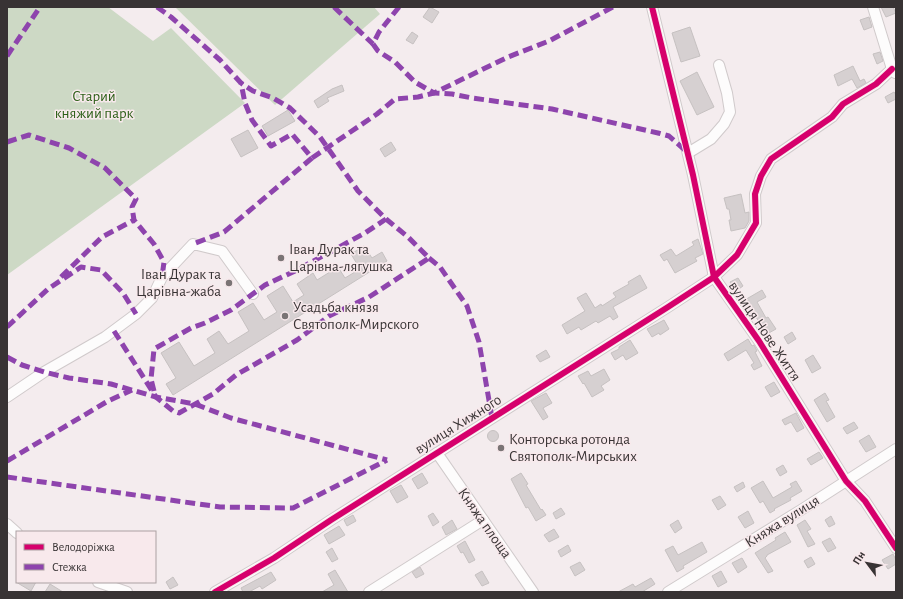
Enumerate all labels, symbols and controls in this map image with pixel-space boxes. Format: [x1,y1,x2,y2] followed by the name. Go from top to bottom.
[55,89,133,121] park label: Старий княжий парк
[289,242,393,274] place label: Іван Дурак та Царівна-лягушка
[276,253,286,263] marker: Іван Дурак та Царівна-лягушка
[136,267,221,299] place label: Іван Дурак та Царівна-жаба
[224,278,234,288] marker: Іван Дурак та Царівна-жаба
[726,279,803,384] street label: вулиця Нове Життя
[293,300,419,332] place label: Усадьба князя Святополк-Мирского
[280,311,290,321] marker: Усадьба князя Святополк-Мирского
[412,392,504,457] street label: вулиця Хижного
[509,432,637,464] place label: Конторська ротонда Святополк-Мирських
[496,443,506,453] marker: Конторська ротонда Святополк-Мирських
[455,485,514,561] street label: Княжа площа
[742,493,822,550] street label: Княжа вулиця
[16,531,156,583] legend
[52,541,115,553] text: Велодоріжка
[847,543,887,583] north arrow
[851,549,867,567] text: Пн
[52,561,87,573] text: Стежка

